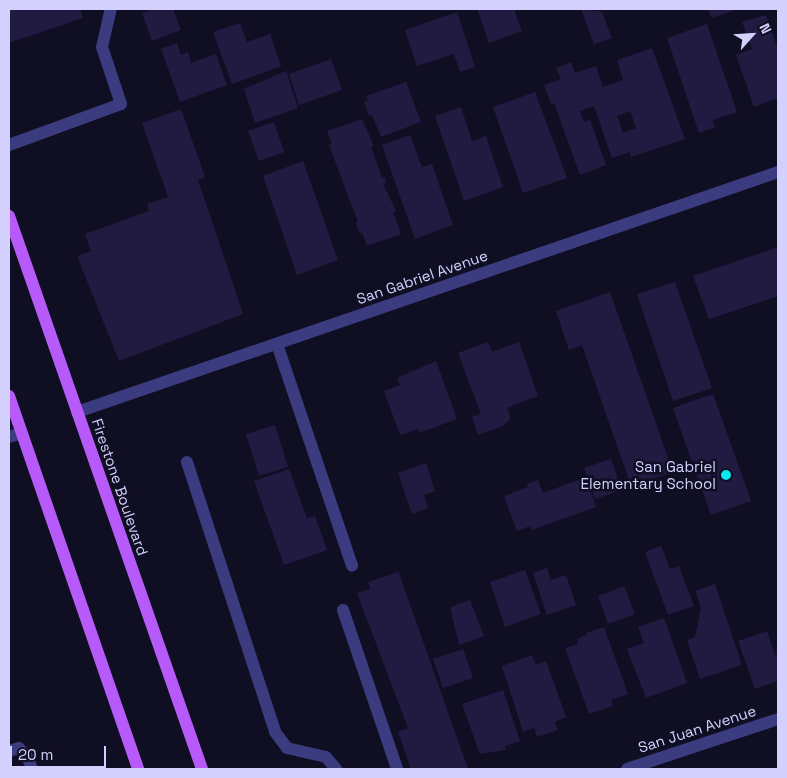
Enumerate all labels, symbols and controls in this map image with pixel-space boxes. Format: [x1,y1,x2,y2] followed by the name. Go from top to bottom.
[727,10,777,60] north arrow
[755,20,776,37] text: N
[354,246,490,308] street label: San Gabriel Avenue
[88,416,152,558] street label: Firestone Boulevard
[580,457,716,492] place label: San Gabriel Elementary School
[720,469,732,481] marker: San Gabriel Elementary School
[636,701,758,757] street label: San Juan Avenue
[12,736,109,768] scale bar
[18,745,53,764] text: 20 m

